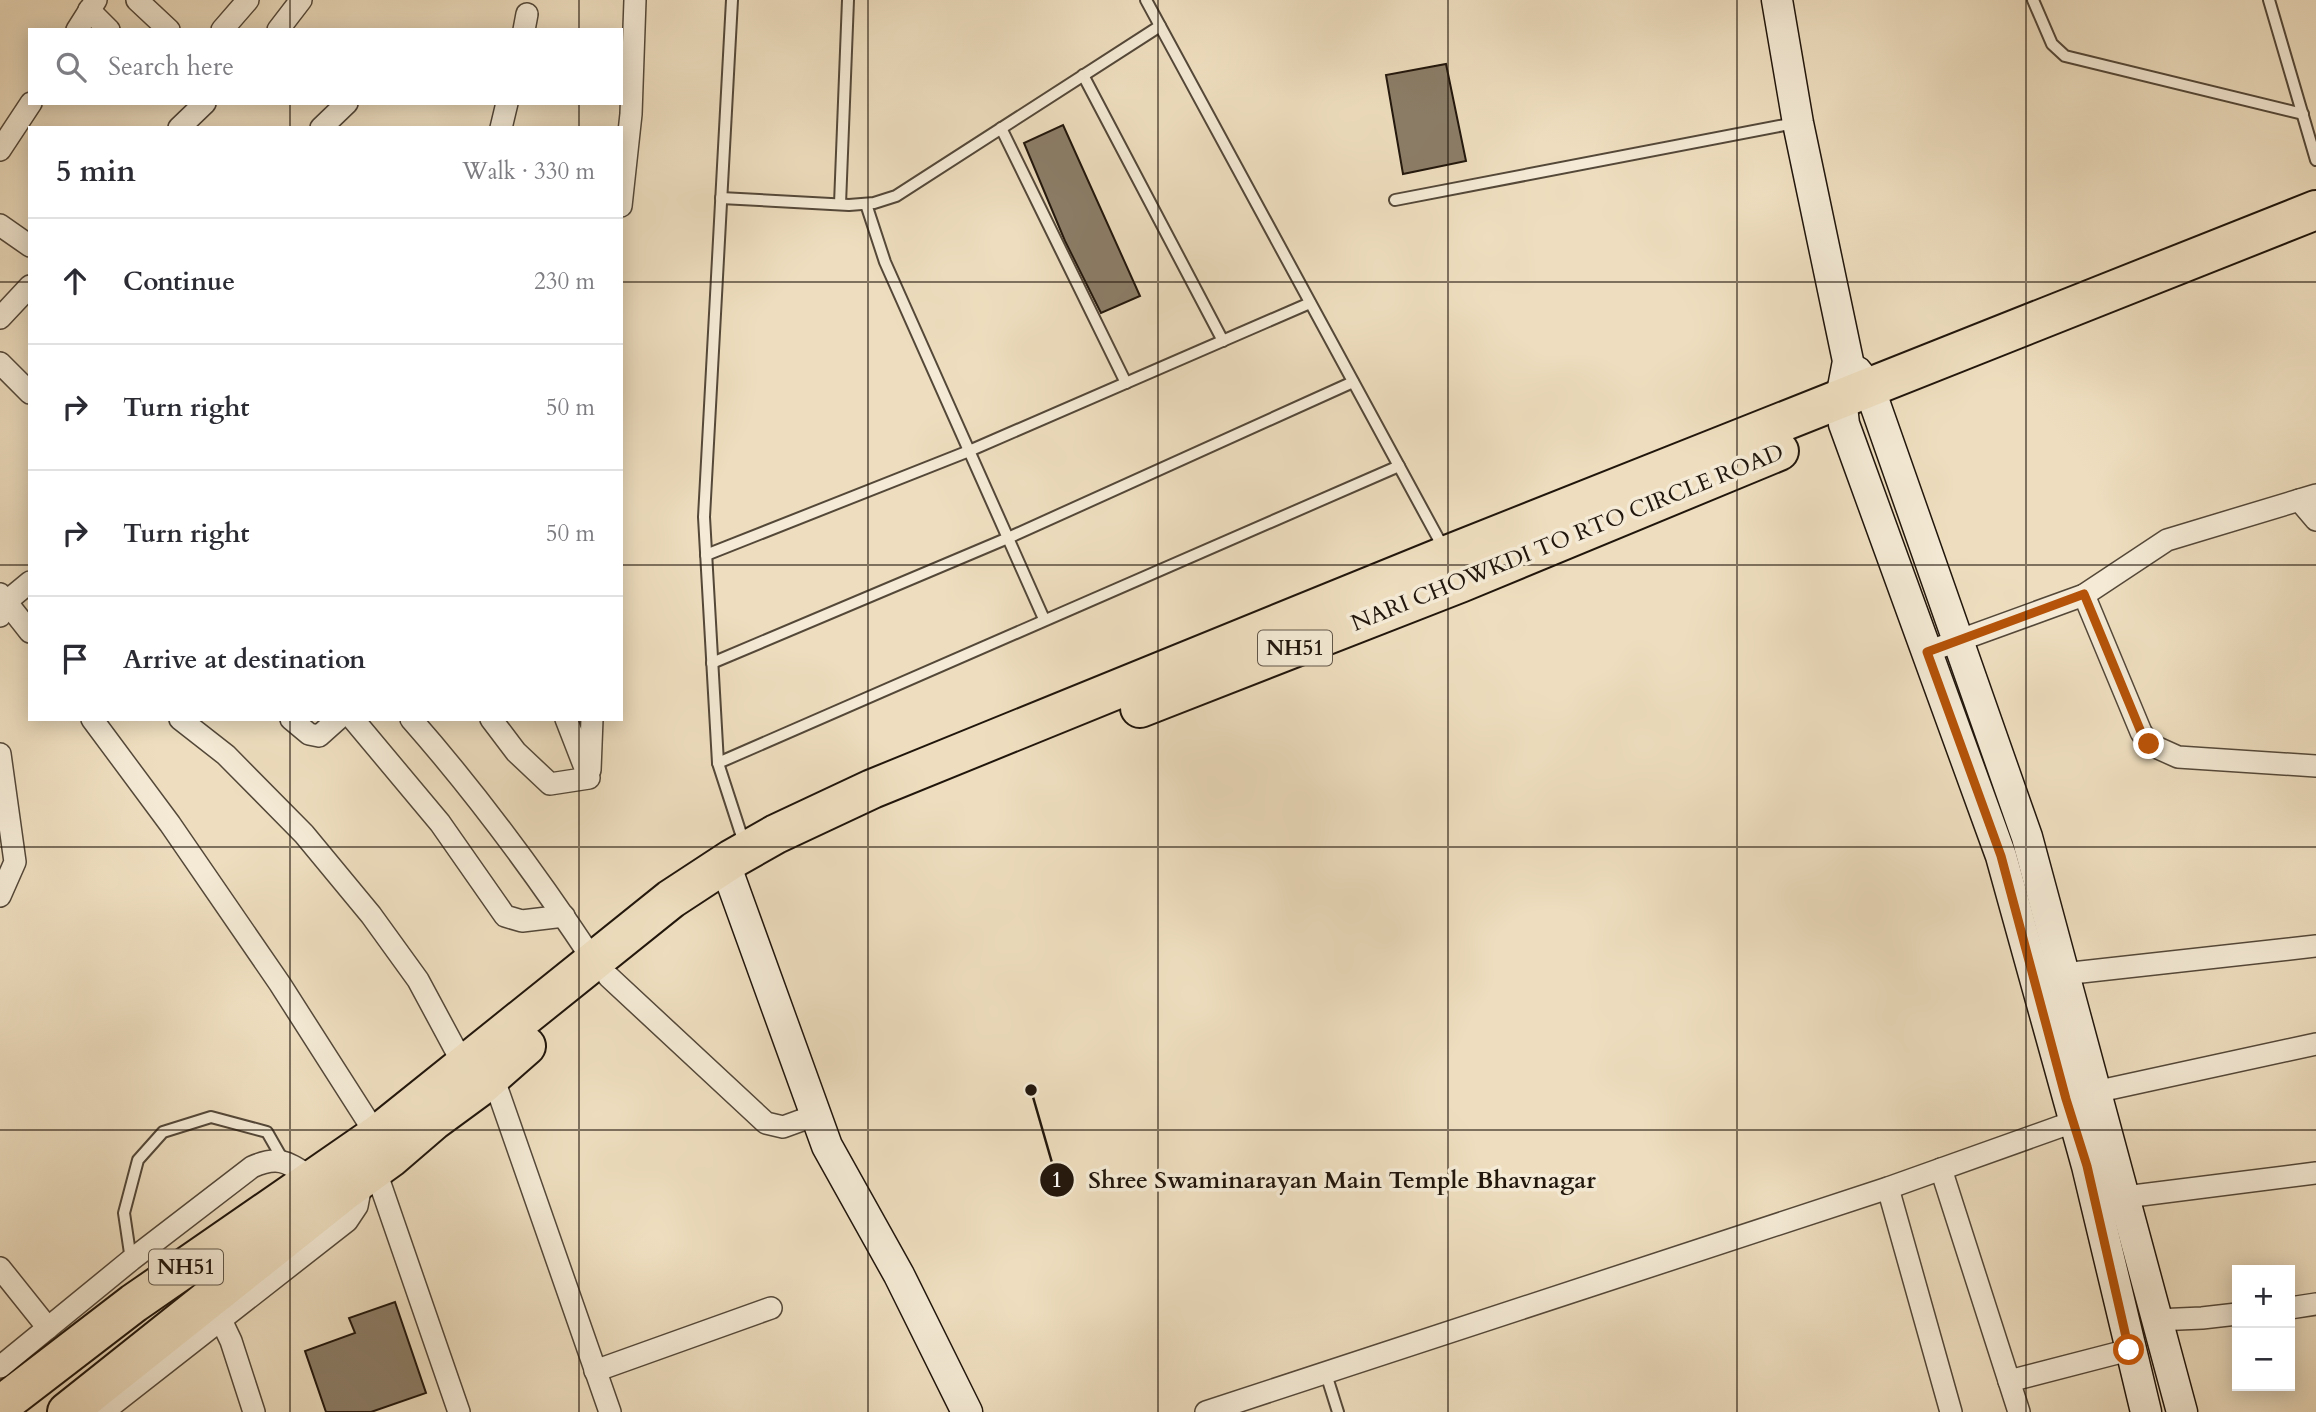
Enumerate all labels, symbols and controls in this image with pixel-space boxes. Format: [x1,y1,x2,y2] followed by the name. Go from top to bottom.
[28,28,623,105] search box
[52,48,90,86] icon: search
[108,49,234,84] text: Search here
[56,151,136,192] text: 5 min
[462,156,595,187] text: Walk · 330 m
[56,262,94,300] icon: ahead
[123,264,235,299] text: Continue
[534,266,595,297] text: 230 m
[56,388,94,426] icon: right
[123,390,250,425] text: Turn right
[546,392,595,423] text: 50 m
[1346,436,1788,639] street label: NARI CHOWKDI TO RTO CIRCLE ROAD
[56,514,94,552] icon: right
[123,516,250,551] text: Turn right
[546,518,595,549] text: 50 m
[1258,630,1332,666] road number: NH51
[56,640,94,678] icon: arrive
[123,642,366,677] text: Arrive at destination
[2133,728,2164,759] route end
[1039,1157,1610,1202] callout: Shree Swaminarayan Main Temple Bhavnagar
[1088,1164,1596,1197] text: Shree Swaminarayan Main Temple Bhavnagar
[1052,1166,1062,1195] text: 1
[149,1250,223,1284] road number: NH51
[2232,1265,2295,1391] map controls
[2232,1265,2295,1328] button: +
[2232,1328,2295,1391] button: −
[2113,1334,2144,1365] route start

